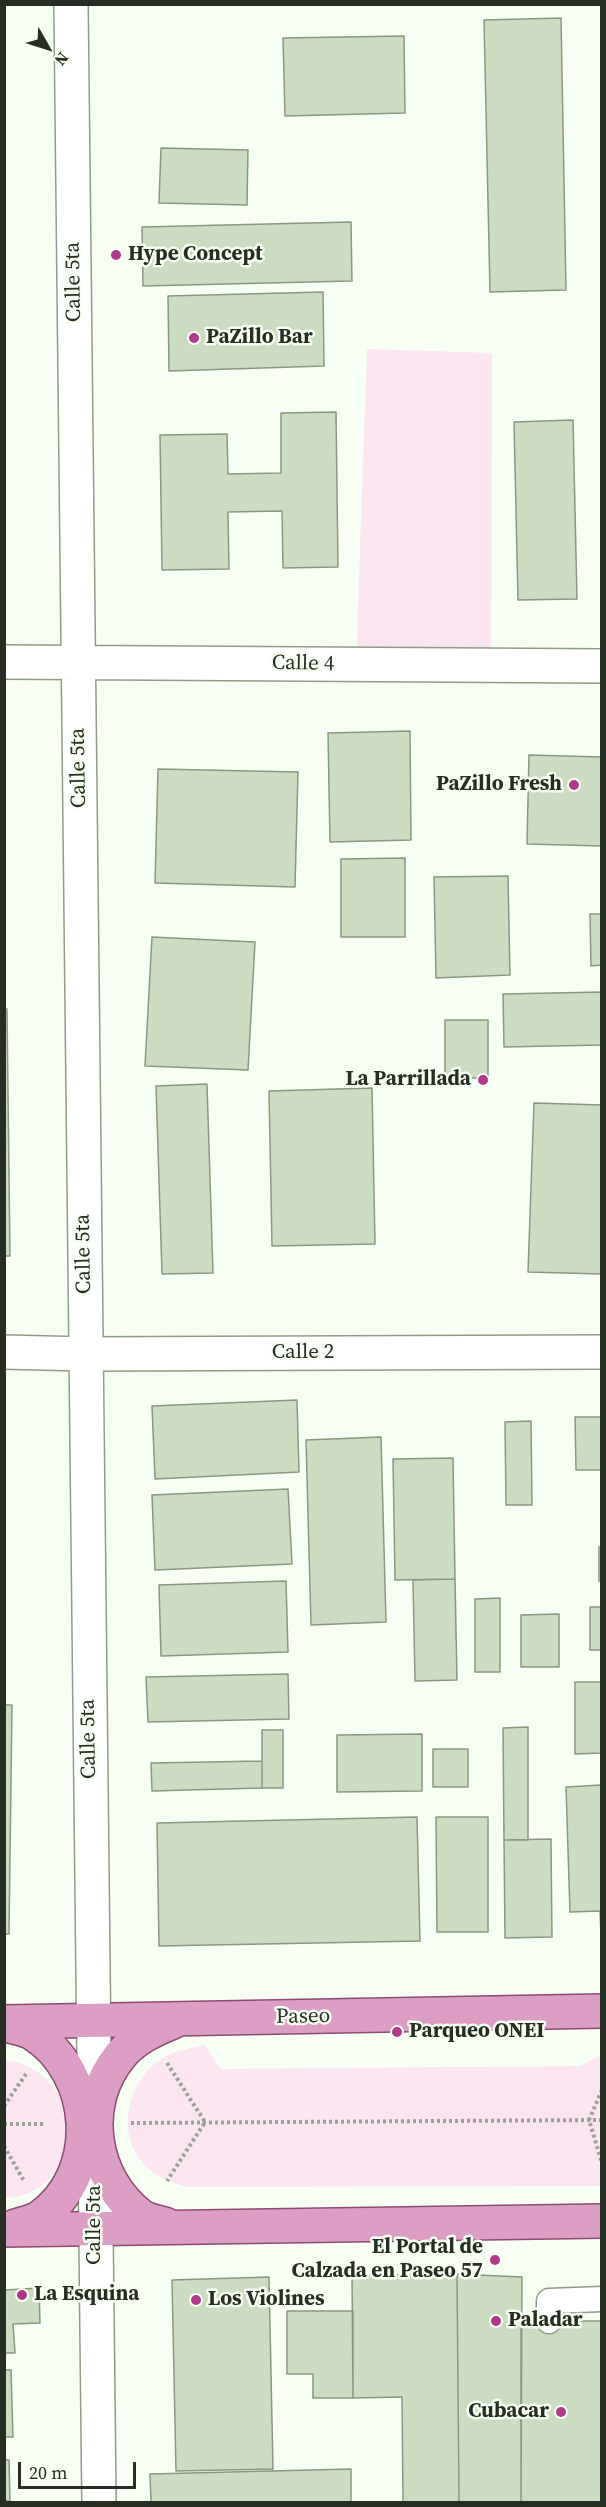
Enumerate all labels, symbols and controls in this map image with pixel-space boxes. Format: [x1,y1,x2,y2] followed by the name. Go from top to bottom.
[18,18,78,78] north arrow
[50,48,74,71] text: N
[61,242,87,322] street label: Calle 5ta
[128,242,263,268] place label: Hype Concept
[109,248,123,262] marker: Hype Concept
[206,325,313,351] place label: PaZillo Bar
[187,331,201,345] marker: PaZillo Bar
[272,651,334,677] street label: Calle 4
[66,728,92,808] street label: Calle 5ta
[436,772,562,798] place label: PaZillo Fresh
[567,778,581,792] marker: PaZillo Fresh
[345,1067,471,1093] place label: La Parrillada
[476,1073,490,1087] marker: La Parrillada
[71,1214,97,1294] street label: Calle 5ta
[272,1340,334,1366] street label: Calle 2
[76,1699,102,1779] street label: Calle 5ta
[276,2004,330,2030] street label: Paseo
[409,2019,544,2045] place label: Parqueo ONEI
[390,2025,404,2039] marker: Parqueo ONEI
[82,2185,108,2265] street label: Calle 5ta
[292,2235,483,2285] place label: El Portal de Calzada en Paseo 57
[488,2253,502,2267] marker: El Portal de Calzada en Paseo 57
[34,2282,139,2308] place label: La Esquina
[208,2287,324,2313] place label: Los Violines
[15,2288,29,2302] marker: La Esquina
[189,2293,203,2307] marker: Los Violines
[508,2308,583,2334] place label: Paladar
[489,2314,503,2328] marker: Paladar
[468,2399,549,2425] place label: Cubacar
[554,2405,568,2419] marker: Cubacar
[21,2450,140,2488] scale bar
[29,2460,67,2485] text: 20 m

